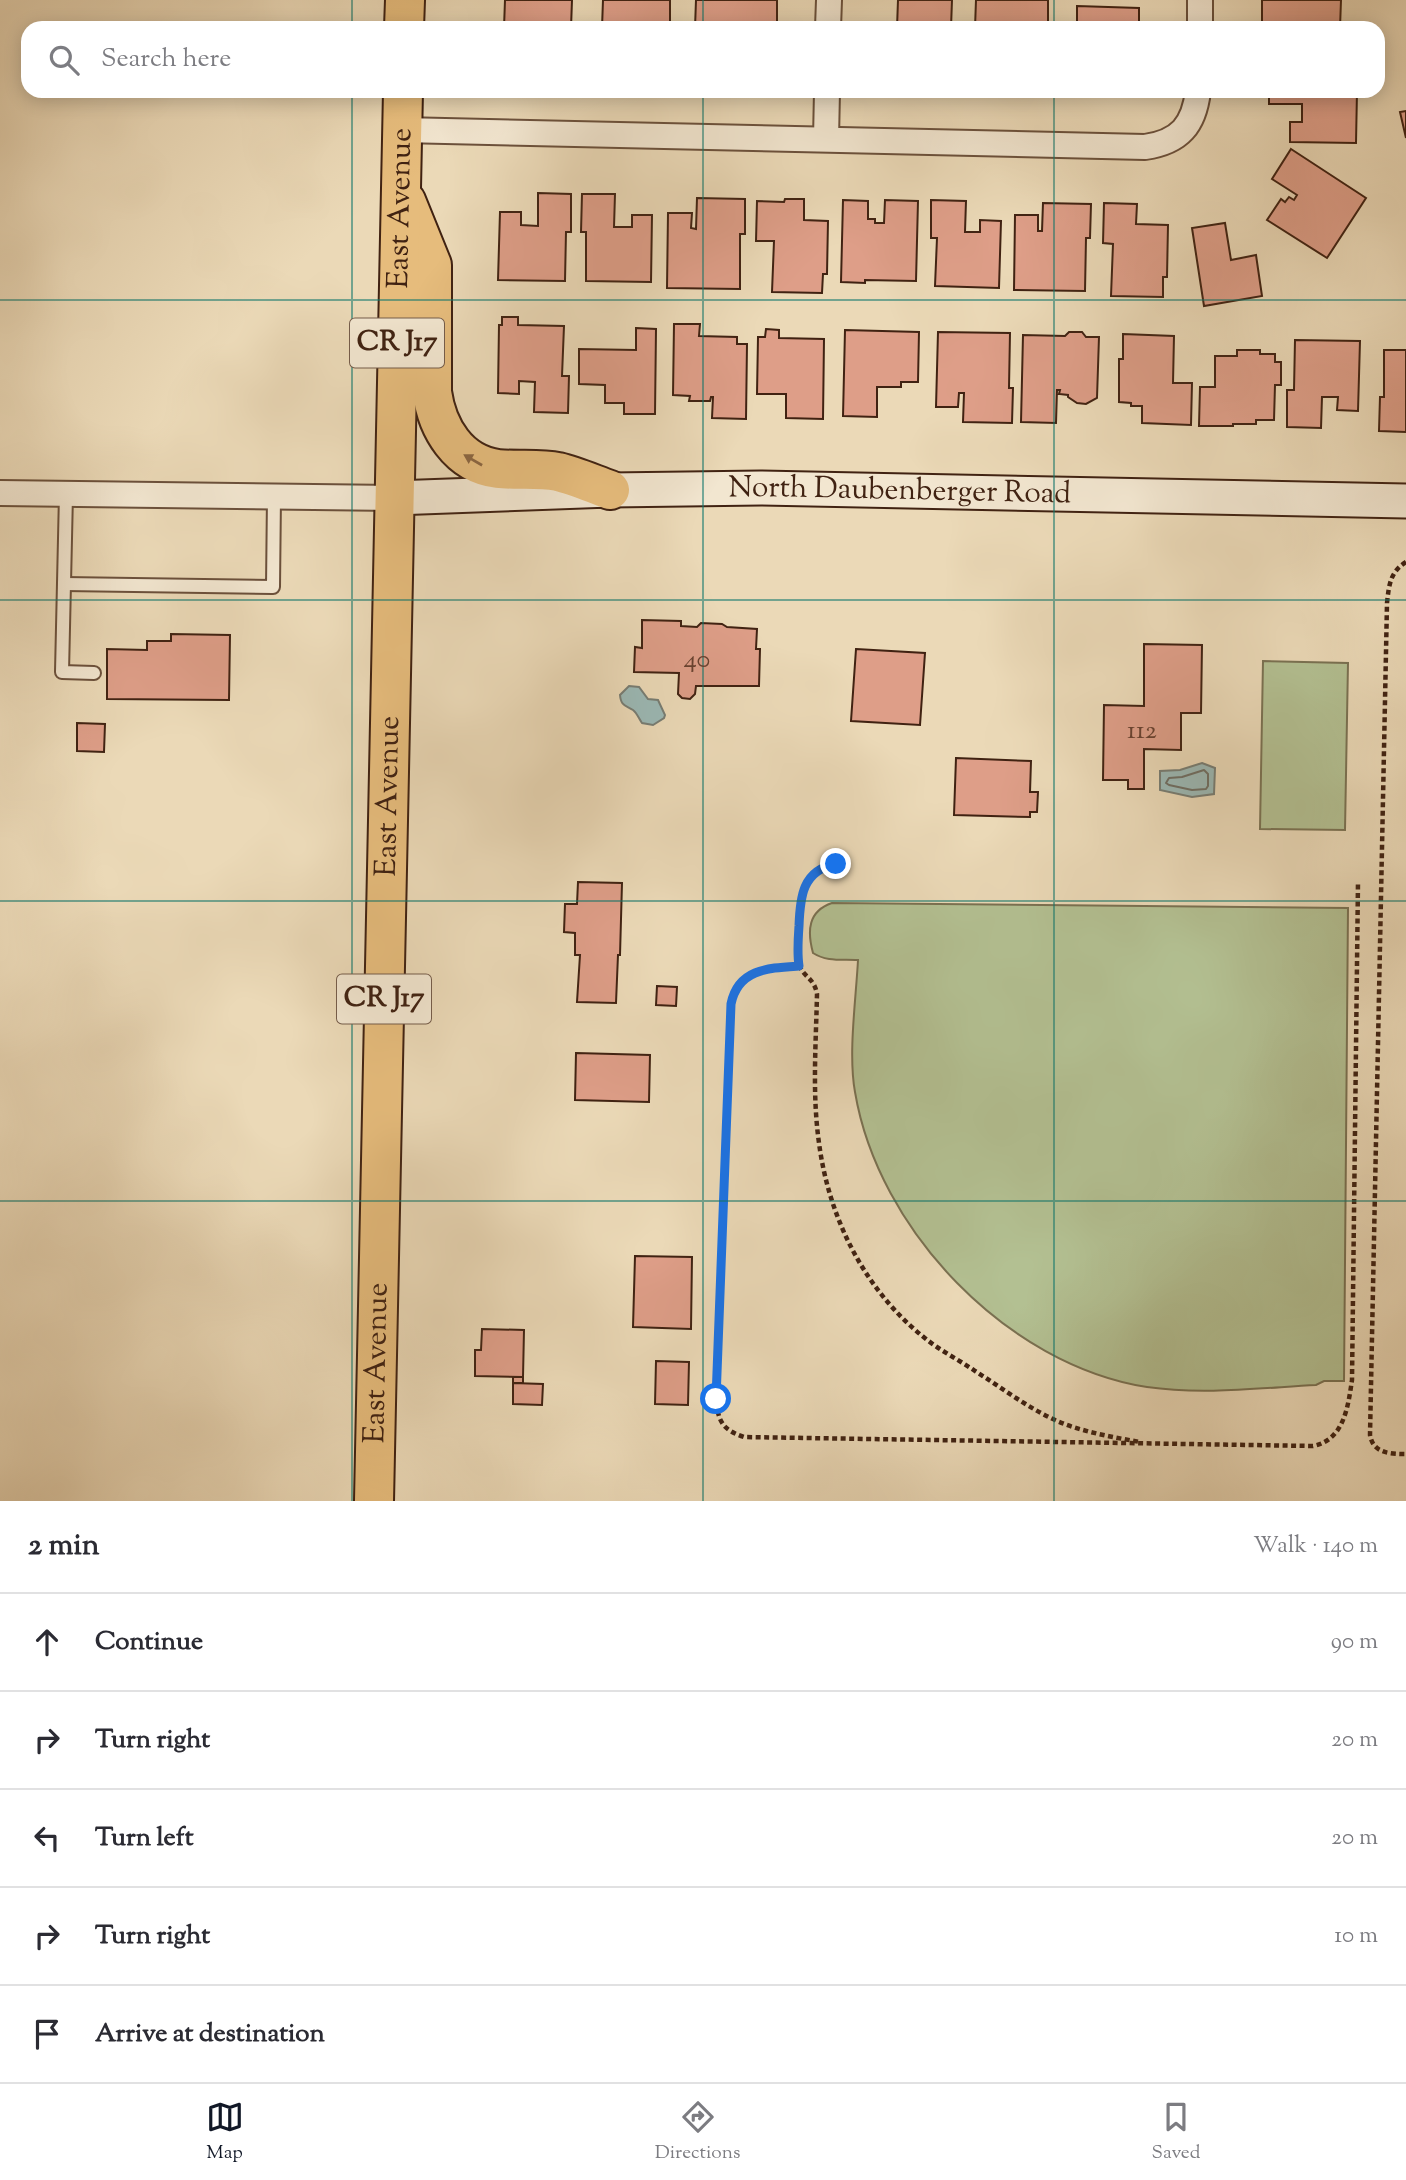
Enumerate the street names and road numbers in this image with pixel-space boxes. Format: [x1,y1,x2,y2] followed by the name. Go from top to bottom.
[377,128,424,289] street label: East Avenue
[350,318,444,368] road number: CR J17
[728,466,1072,516] street label: North Daubenberger Road
[365,715,412,877] street label: East Avenue
[337,974,431,1024] road number: CR J17
[354,1282,400,1444] street label: East Avenue

